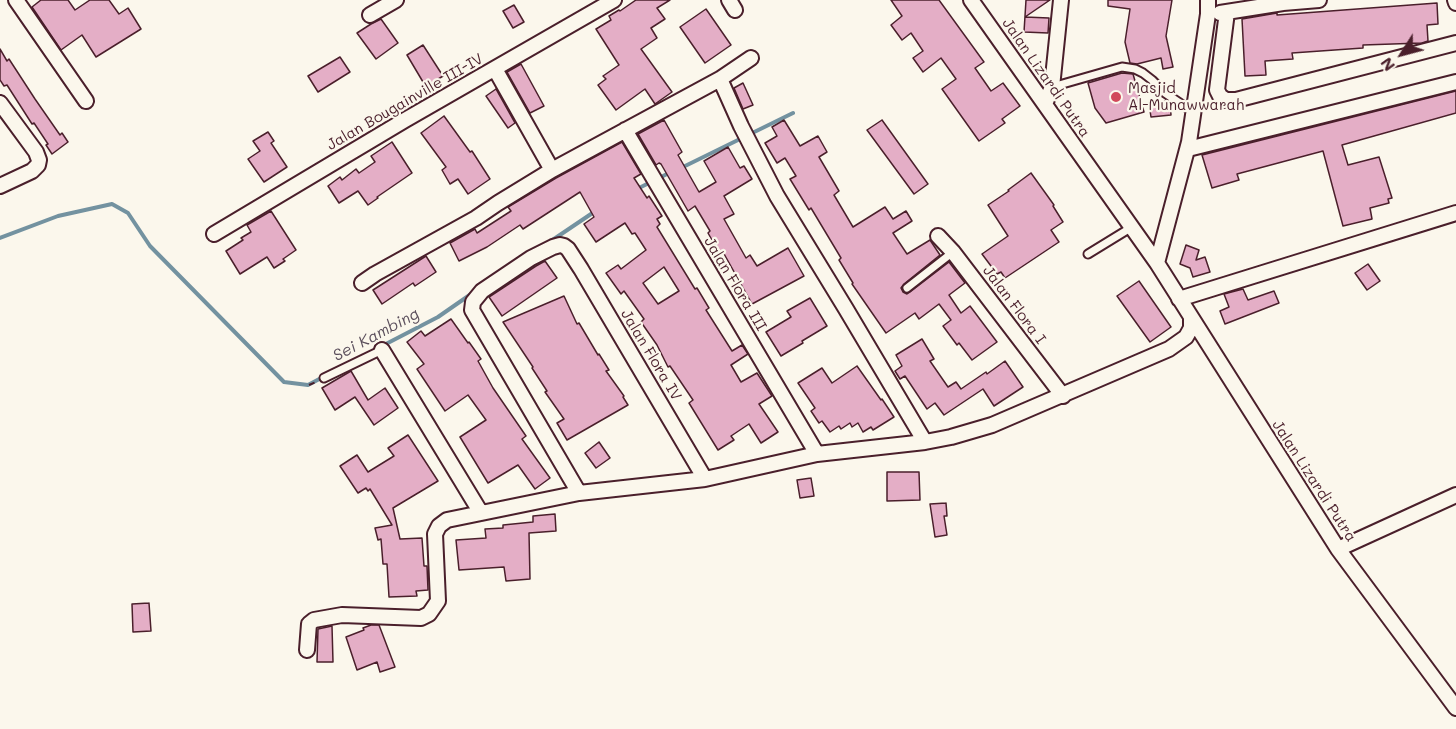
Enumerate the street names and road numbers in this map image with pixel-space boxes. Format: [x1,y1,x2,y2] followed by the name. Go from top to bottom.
[998,15,1094,141] street label: Jalan Lizardi Putra
[324,50,486,154] street label: Jalan Bougainville III-IV
[700,234,770,334] street label: Jalan Flora III
[979,262,1049,348] street label: Jalan Flora I
[617,306,685,404] street label: Jalan Flora IV
[1268,417,1360,545] street label: Jalan Lizardi Putra

